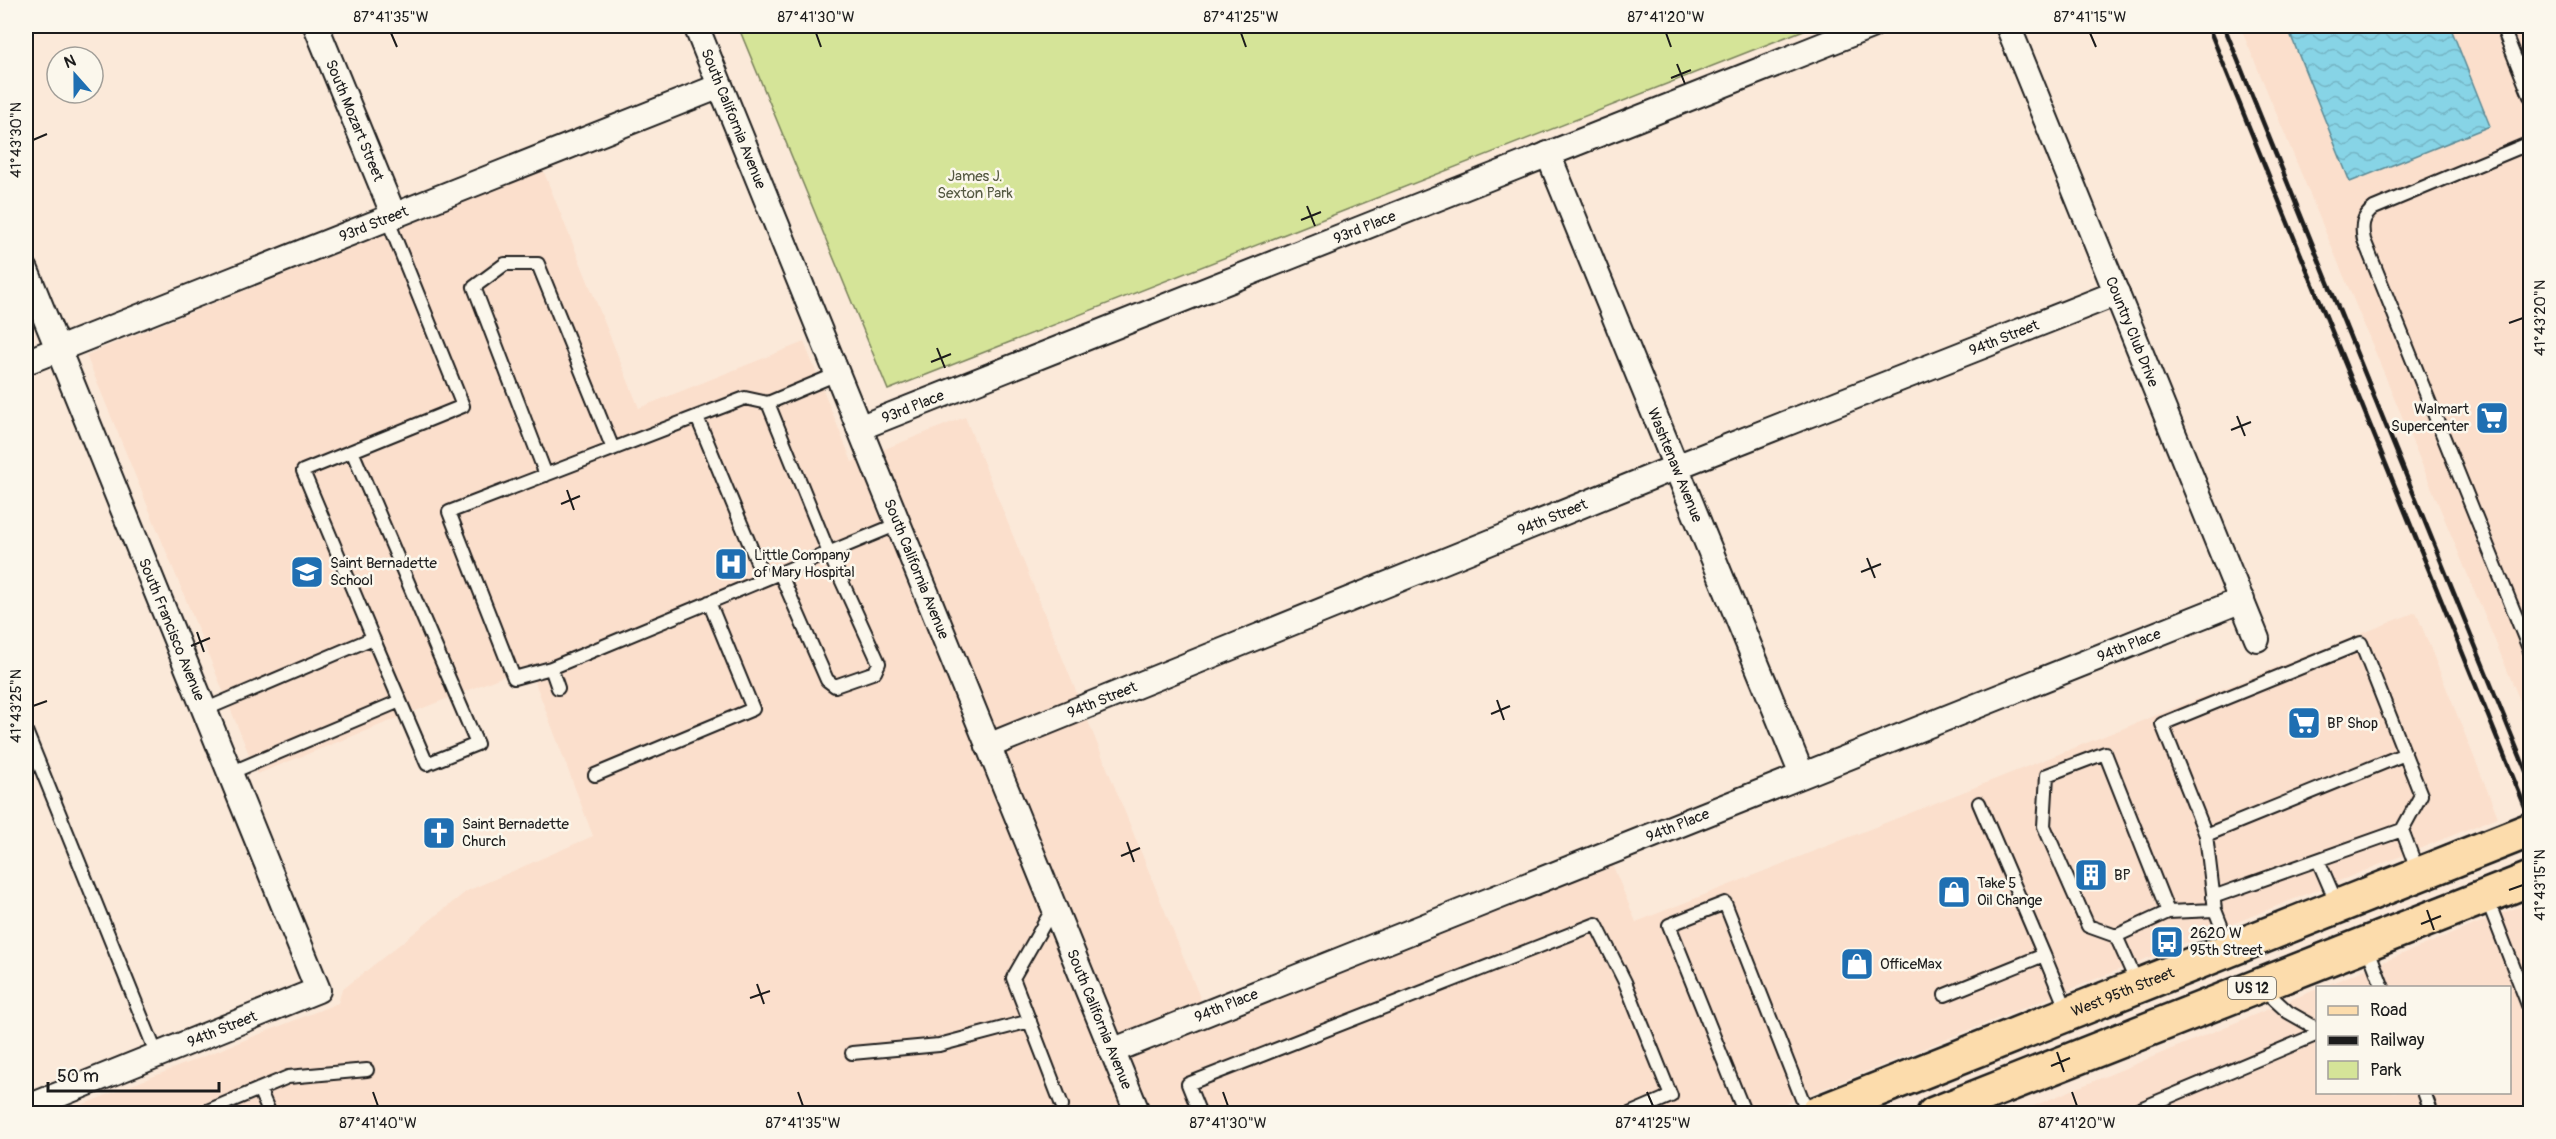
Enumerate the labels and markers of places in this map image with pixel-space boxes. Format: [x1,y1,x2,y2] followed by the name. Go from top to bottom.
[2391,400,2470,436] place label: Walmart Supercenter
[2474,400,2510,436] supermarket icon: Walmart Supercenter
[713,546,749,582] hospital icon: Little Company of Mary Hospital
[754,546,855,582] place label: Little Company of Mary Hospital
[289,554,325,590] school or university icon: Saint Bernadette School
[330,554,438,590] place label: Saint Bernadette School
[2286,705,2322,741] supermarket icon: BP Shop
[2327,714,2378,733] place label: BP Shop
[421,815,457,851] church icon: Saint Bernadette Church
[462,815,570,851] place label: Saint Bernadette Church
[2073,857,2109,893] building icon: BP
[2114,866,2131,885] place label: BP
[1936,874,1972,910] shop icon: Take 5 Oil Change
[1977,874,2043,910] place label: Take 5 Oil Change
[2149,924,2185,960] bus stop icon: 2620 W 95th Street
[2190,924,2264,960] place label: 2620 W 95th Street
[1839,946,1875,982] shop icon: OfficeMax
[1880,955,1942,974] place label: OfficeMax

